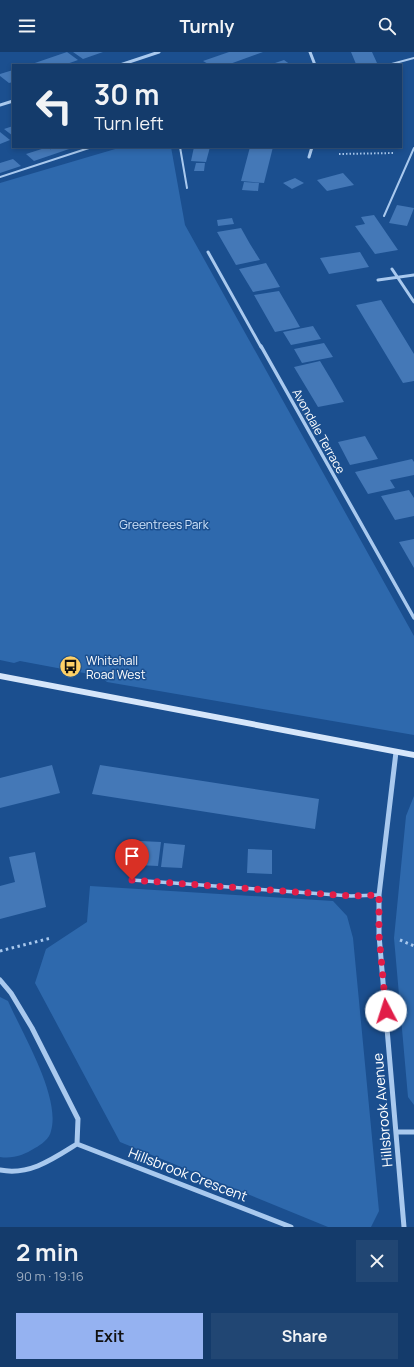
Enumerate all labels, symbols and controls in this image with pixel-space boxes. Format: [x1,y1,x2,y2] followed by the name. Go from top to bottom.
[180,14,234,38] text: Turnly
[16,15,38,37] icon: menu
[376,15,398,37] icon: search
[94,75,159,113] text: 30 m
[28,80,80,132] icon: left
[94,111,164,135] text: Turn left
[289,385,349,477] street label: Avondale Terrace
[119,516,210,533] park label: Greentrees Park
[86,652,146,683] place label: Whitehall Road West
[58,654,84,680] bus stop icon: Whitehall Road West
[115,839,149,880] pin
[121,845,143,867] icon: arrive
[365,990,407,1032] position arrow
[368,1052,396,1168] street label: Hillsbrook Avenue
[126,1143,251,1206] street label: Hillsbrook Crescent
[16,1235,78,1268] text: 2 min
[356,1240,398,1282] button: close
[16,1267,84,1285] text: 90 m · 19:16
[16,1313,203,1359] button: Exit
[211,1313,398,1359] button: Share

